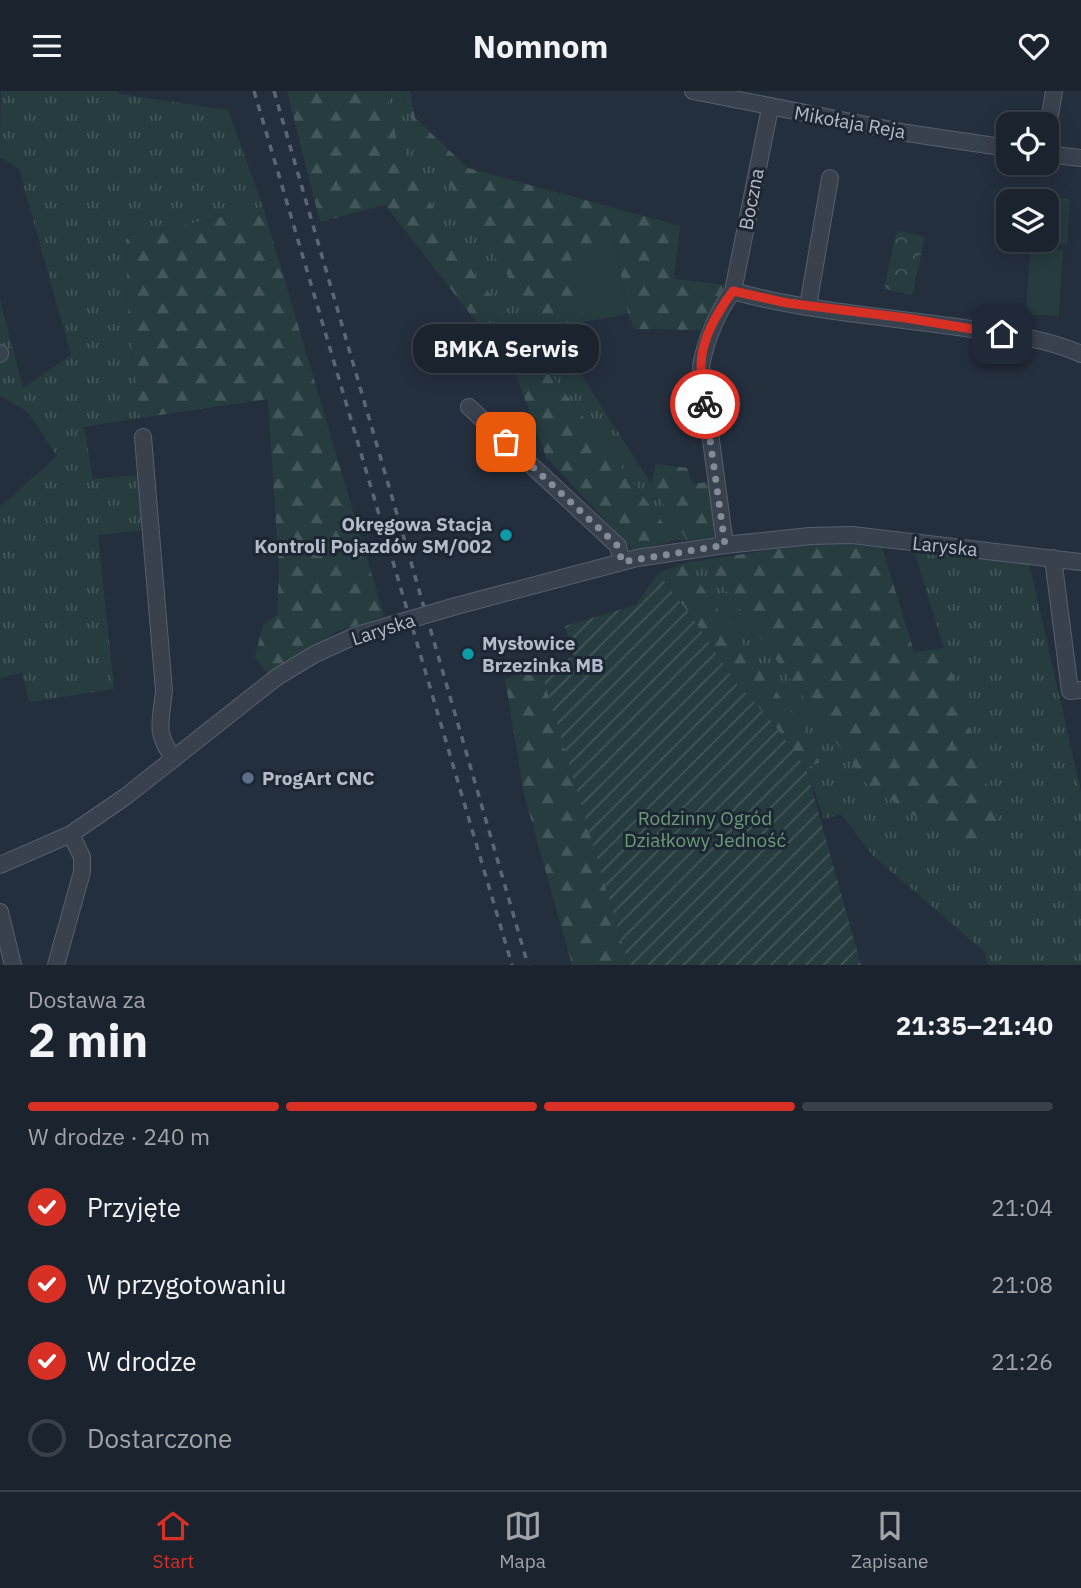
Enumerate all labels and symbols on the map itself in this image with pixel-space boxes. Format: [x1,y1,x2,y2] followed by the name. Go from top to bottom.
[793,100,907,144] street label: Mikołaja Reja
[733,166,769,232] street label: Boczna
[972,304,1032,364] pin
[413,323,599,372] callout: BMKA Serwis
[670,369,740,439] courier
[476,412,536,472] pin
[254,512,492,558] place label: Okręgowa Stacja Kontroli Pojazdów SM/002
[498,527,514,543] marker: Okręgowa Stacja Kontroli Pojazdów SM/002
[911,531,979,561] street label: Laryska
[348,607,418,651] street label: Laryska
[482,631,604,677] place label: Mysłowice Brzezinka MB
[460,646,476,662] marker: Mysłowice Brzezinka MB
[262,766,375,790] place label: ProgArt CNC
[240,770,256,786] marker: ProgArt CNC
[624,806,786,852] park label: Rodzinny Ogród Działkowy Jedność

